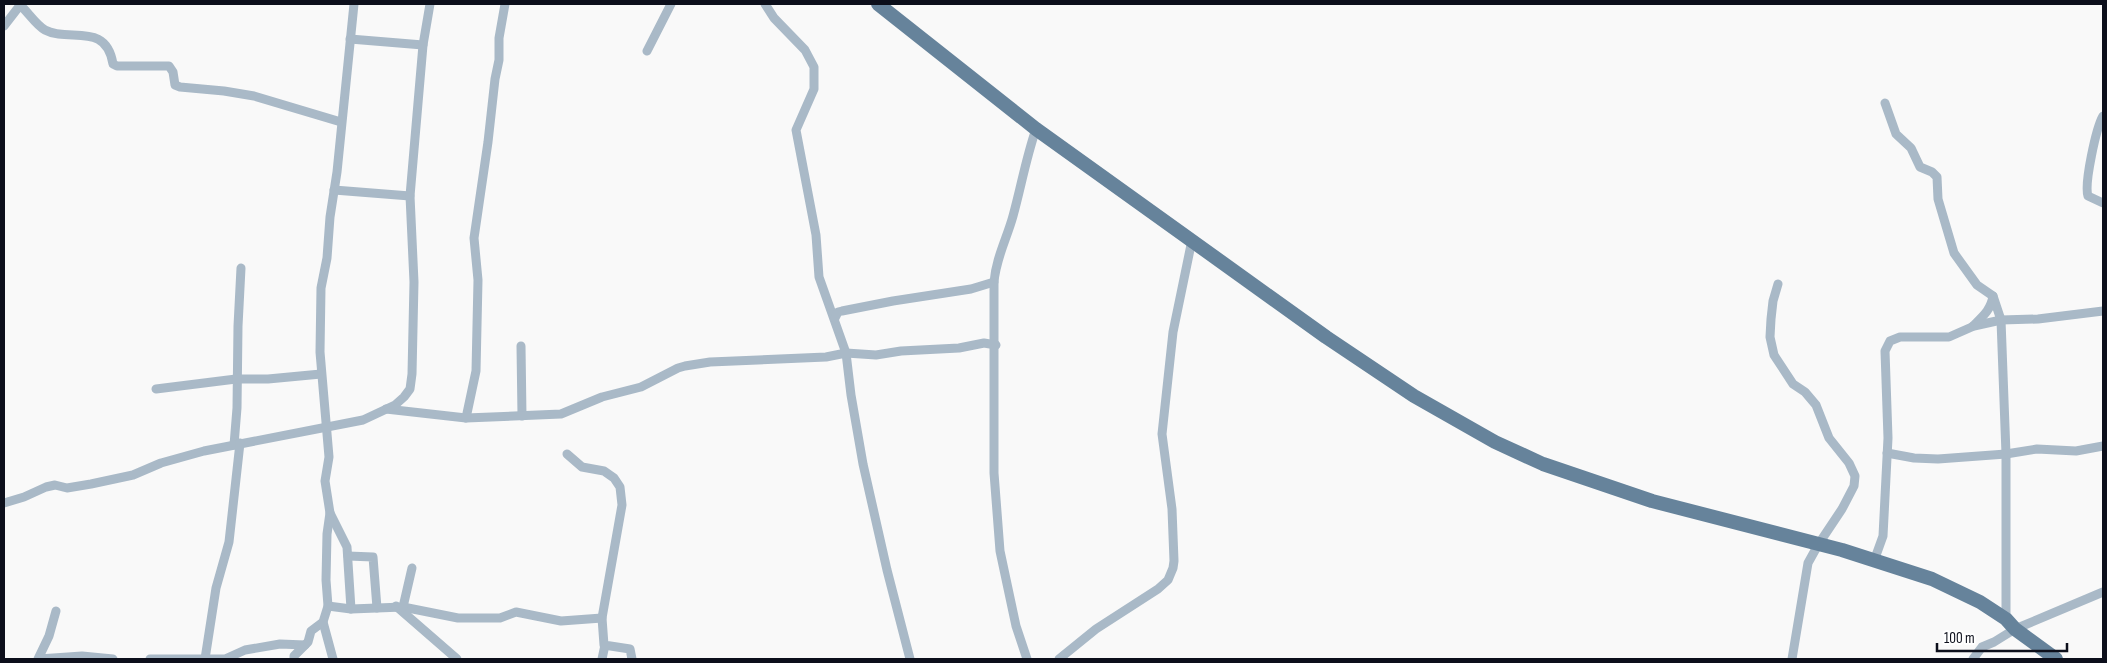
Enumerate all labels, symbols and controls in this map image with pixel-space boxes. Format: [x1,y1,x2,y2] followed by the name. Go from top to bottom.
[1937,620,2067,652] scale bar
[1944,629,1975,648] text: 100 m

